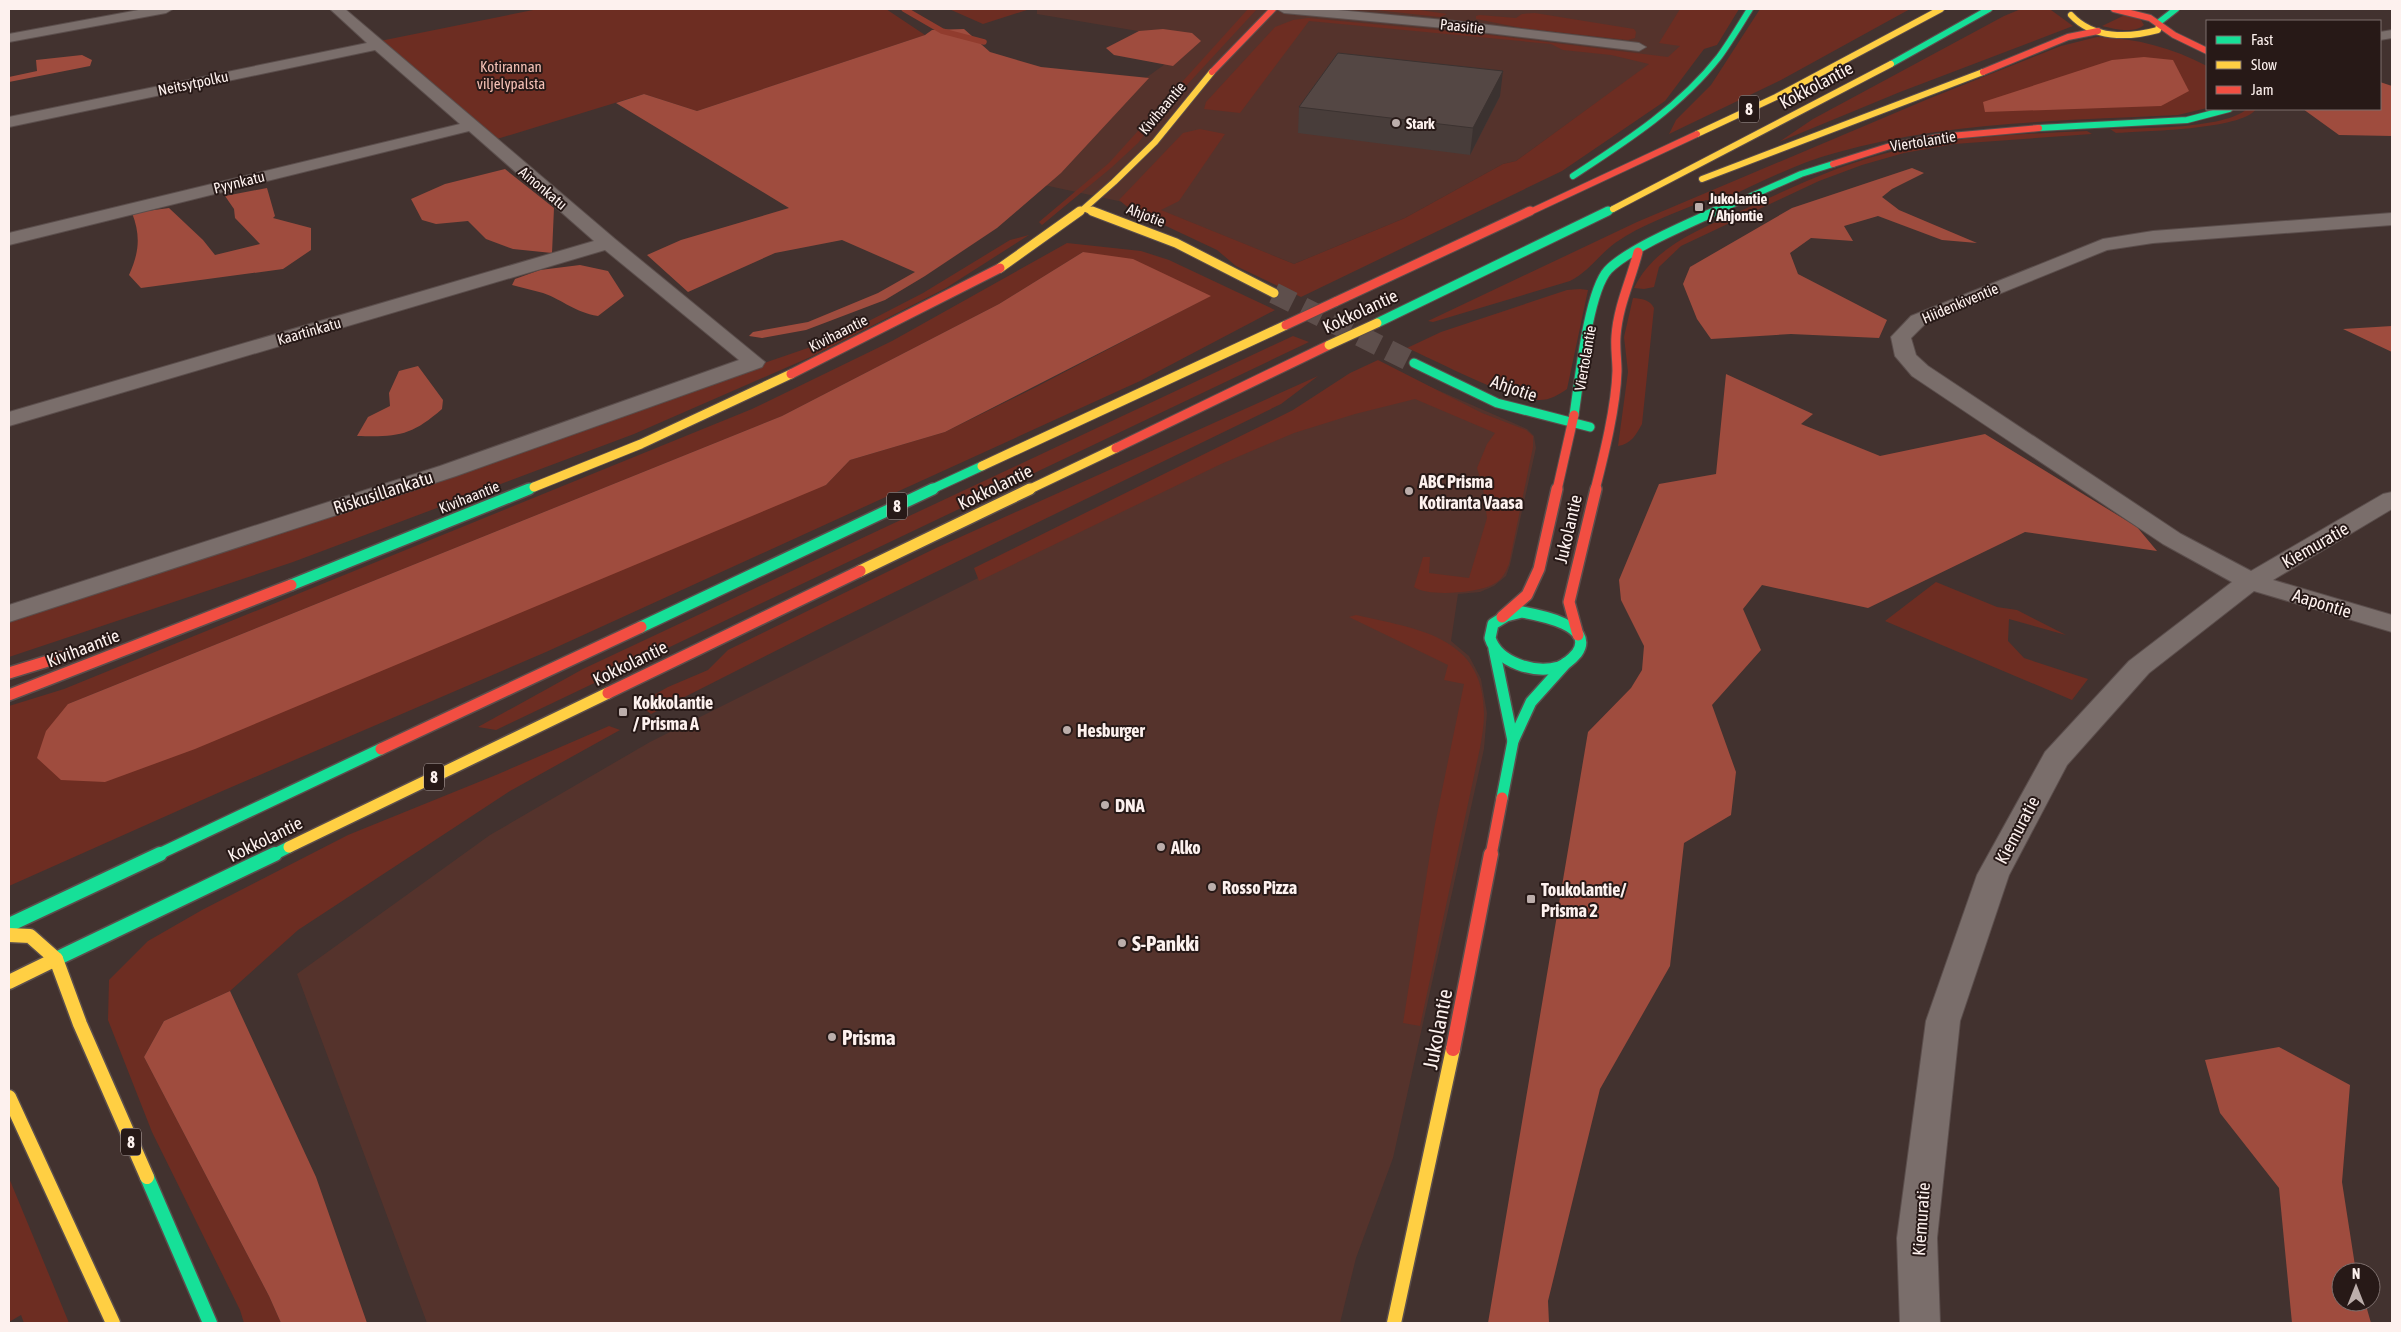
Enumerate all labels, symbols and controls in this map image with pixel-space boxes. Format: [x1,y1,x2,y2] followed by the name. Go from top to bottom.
[1439,15,1485,37] street label: Paasitie
[2206,20,2381,110] legend
[2251,31,2273,48] text: Fast
[2251,56,2277,73] text: Slow
[1776,57,1856,113] street label: Kokkolantie
[477,58,545,92] park label: Kotirannan viljelypalsta
[156,67,230,99] street label: Neitsytpolku
[1135,78,1189,138] street label: Kivihaantie
[2251,81,2274,98] text: Jam
[1739,96,1759,122] road number: 8
[1406,115,1435,132] place label: Stark
[1390,117,1402,129] marker: Stark
[1889,127,1957,155] street label: Viertolantie
[515,163,571,213] street label: Ainonkatu
[212,167,266,197] street label: Pyynkatu
[1708,190,1767,224] place label: Jukolantie / Ahjontie
[1124,200,1168,230] street label: Ahjotie
[1693,201,1705,213] marker: Jukolantie / Ahjontie
[1919,279,2001,327] street label: Hiidenkiventie
[1319,285,1401,337] street label: Kokkolantie
[806,311,870,355] street label: Kivihaantie
[275,314,343,348] street label: Kaartinkatu
[1571,324,1599,392] street label: Viertolantie
[1488,370,1540,406] street label: Ahjotie
[954,460,1036,514] street label: Kokkolantie
[331,466,435,518] street label: Riskusillankatu
[1418,471,1523,513] place label: ABC Prisma Kotiranta Vaasa
[436,477,502,517] street label: Kivihaantie
[1403,485,1415,497] marker: ABC Prisma Kotiranta Vaasa
[887,492,907,520] road number: 8
[1550,493,1586,565] street label: Jukolantie
[2278,518,2352,572] street label: Kiemuratie
[2290,584,2354,622] street label: Aapontie
[44,625,122,671] street label: Kivihaantie
[589,636,671,690] street label: Kokkolantie
[633,692,713,734] place label: Kokkolantie / Prisma A
[617,706,629,718] marker: Kokkolantie / Prisma A
[1077,720,1146,741] place label: Hesburger
[1061,724,1073,736] marker: Hesburger
[424,764,444,790] road number: 8
[1990,793,2044,867] street label: Kiemuratie
[1115,795,1145,816] place label: DNA
[1099,799,1111,811] marker: DNA
[224,812,306,866] street label: Kokkolantie
[1170,837,1201,858] place label: Alko
[1155,841,1167,853] marker: Alko
[1222,877,1297,898] place label: Rosso Pizza
[1541,879,1627,921] place label: Toukolantie/ Prisma 2
[1206,881,1218,893] marker: Rosso Pizza
[1525,893,1537,905] marker: Toukolantie/ Prisma 2
[1132,931,1199,955] place label: S-Pankki
[1116,937,1128,949] marker: S-Pankki
[1417,987,1457,1071] street label: Jukolantie
[842,1025,896,1049] place label: Prisma
[826,1031,838,1043] marker: Prisma
[121,1128,141,1156] road number: 8
[1908,1182,1934,1256] street label: Kiemuratie
[2331,1262,2381,1312] north arrow
[2352,1266,2360,1282] text: N

